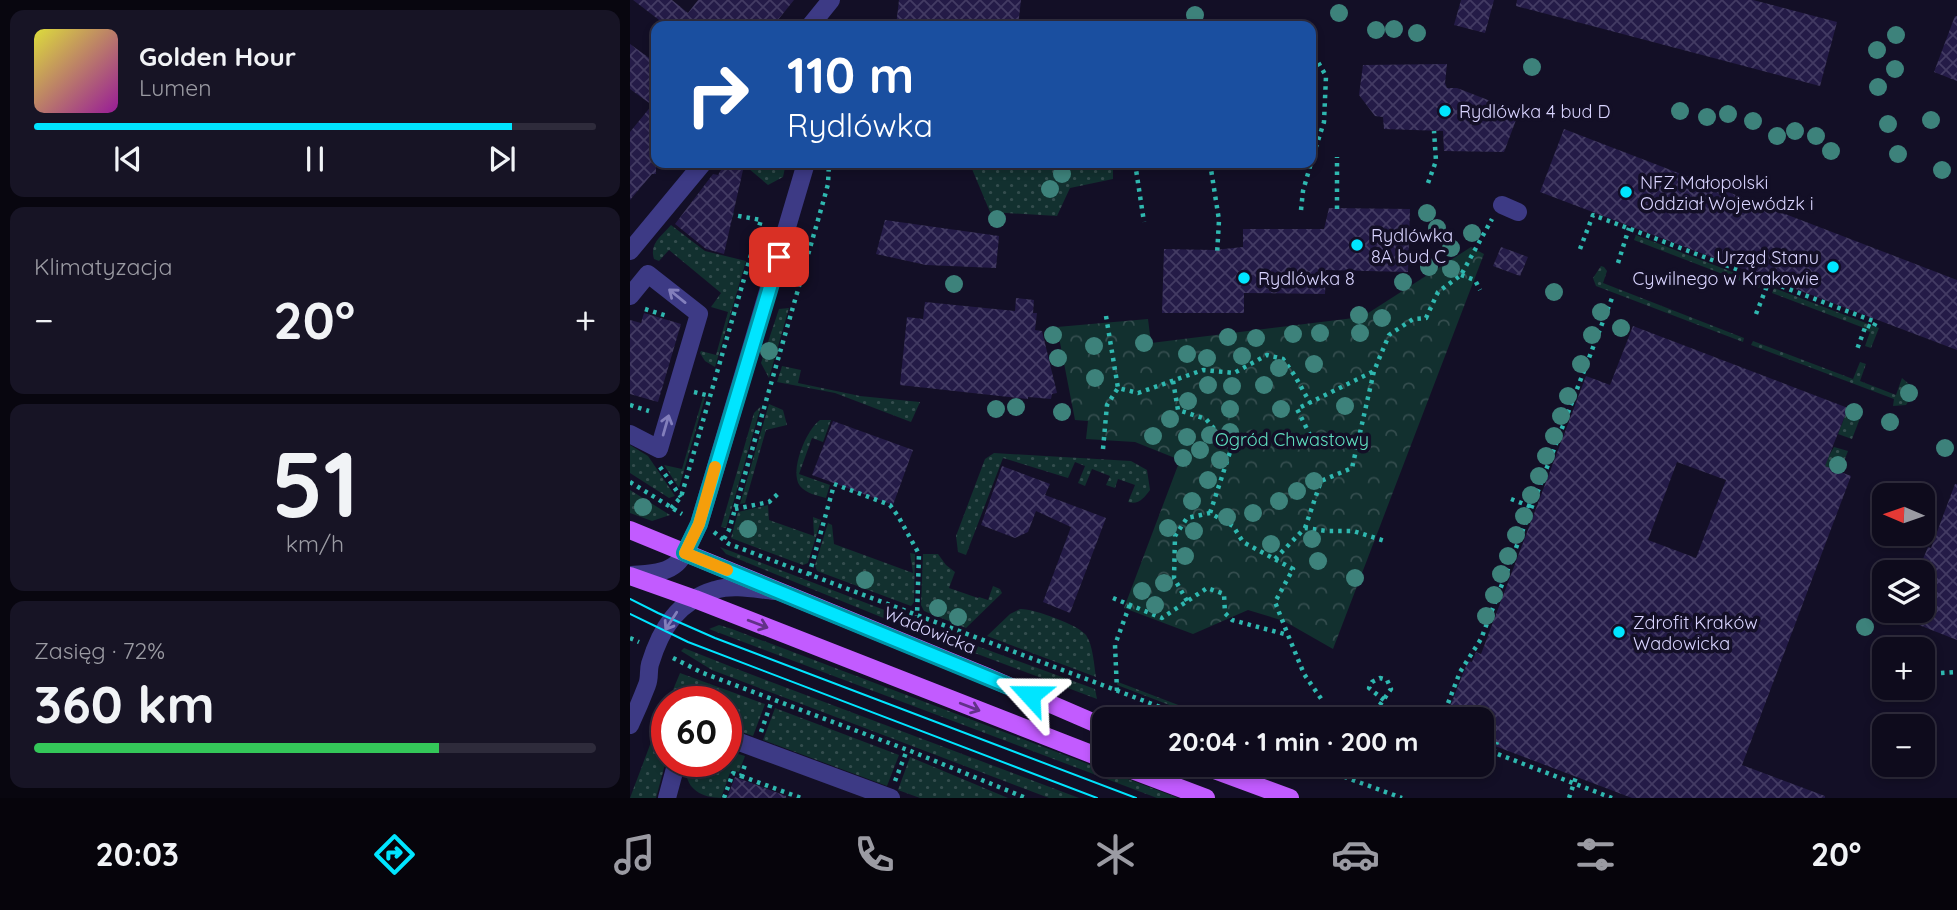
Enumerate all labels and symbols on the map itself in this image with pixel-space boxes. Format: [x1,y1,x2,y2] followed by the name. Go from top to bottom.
[1459,100,1610,123] place label: Rydlówka 4 bud D
[1437,103,1453,119] marker: Rydlówka 4 bud D
[1640,171,1814,215] place label: NFZ Małopolski Oddział Wojewódzk i
[1618,184,1634,200] marker: NFZ Małopolski Oddział Wojewódzk i
[1371,224,1453,268] place label: Rydlówka 8A bud C
[749,227,809,287] pin
[1349,237,1365,253] marker: Rydlówka 8A bud C
[1633,246,1819,290] place label: Urząd Stanu Cywilnego w Krakowie
[1825,259,1841,275] marker: Urząd Stanu Cywilnego w Krakowie
[1258,267,1355,290] place label: Rydlówka 8
[1236,270,1252,286] marker: Rydlówka 8
[668,289,686,304] one-way arrow
[661,414,674,436] one-way arrow
[1215,428,1369,451] park label: Ogród Chwastowy
[1872,483,1936,546] north arrow
[881,601,979,659] street label: Wadowicka
[664,611,678,630] one-way arrow
[1633,611,1758,655] place label: Zdrofit Kraków Wadowicka
[747,618,769,631] one-way arrow
[1611,624,1627,640] marker: Zdrofit Kraków Wadowicka
[993,658,1067,732] position arrow
[651,686,742,777] speed limit sign: 60
[959,701,980,714] one-way arrow

